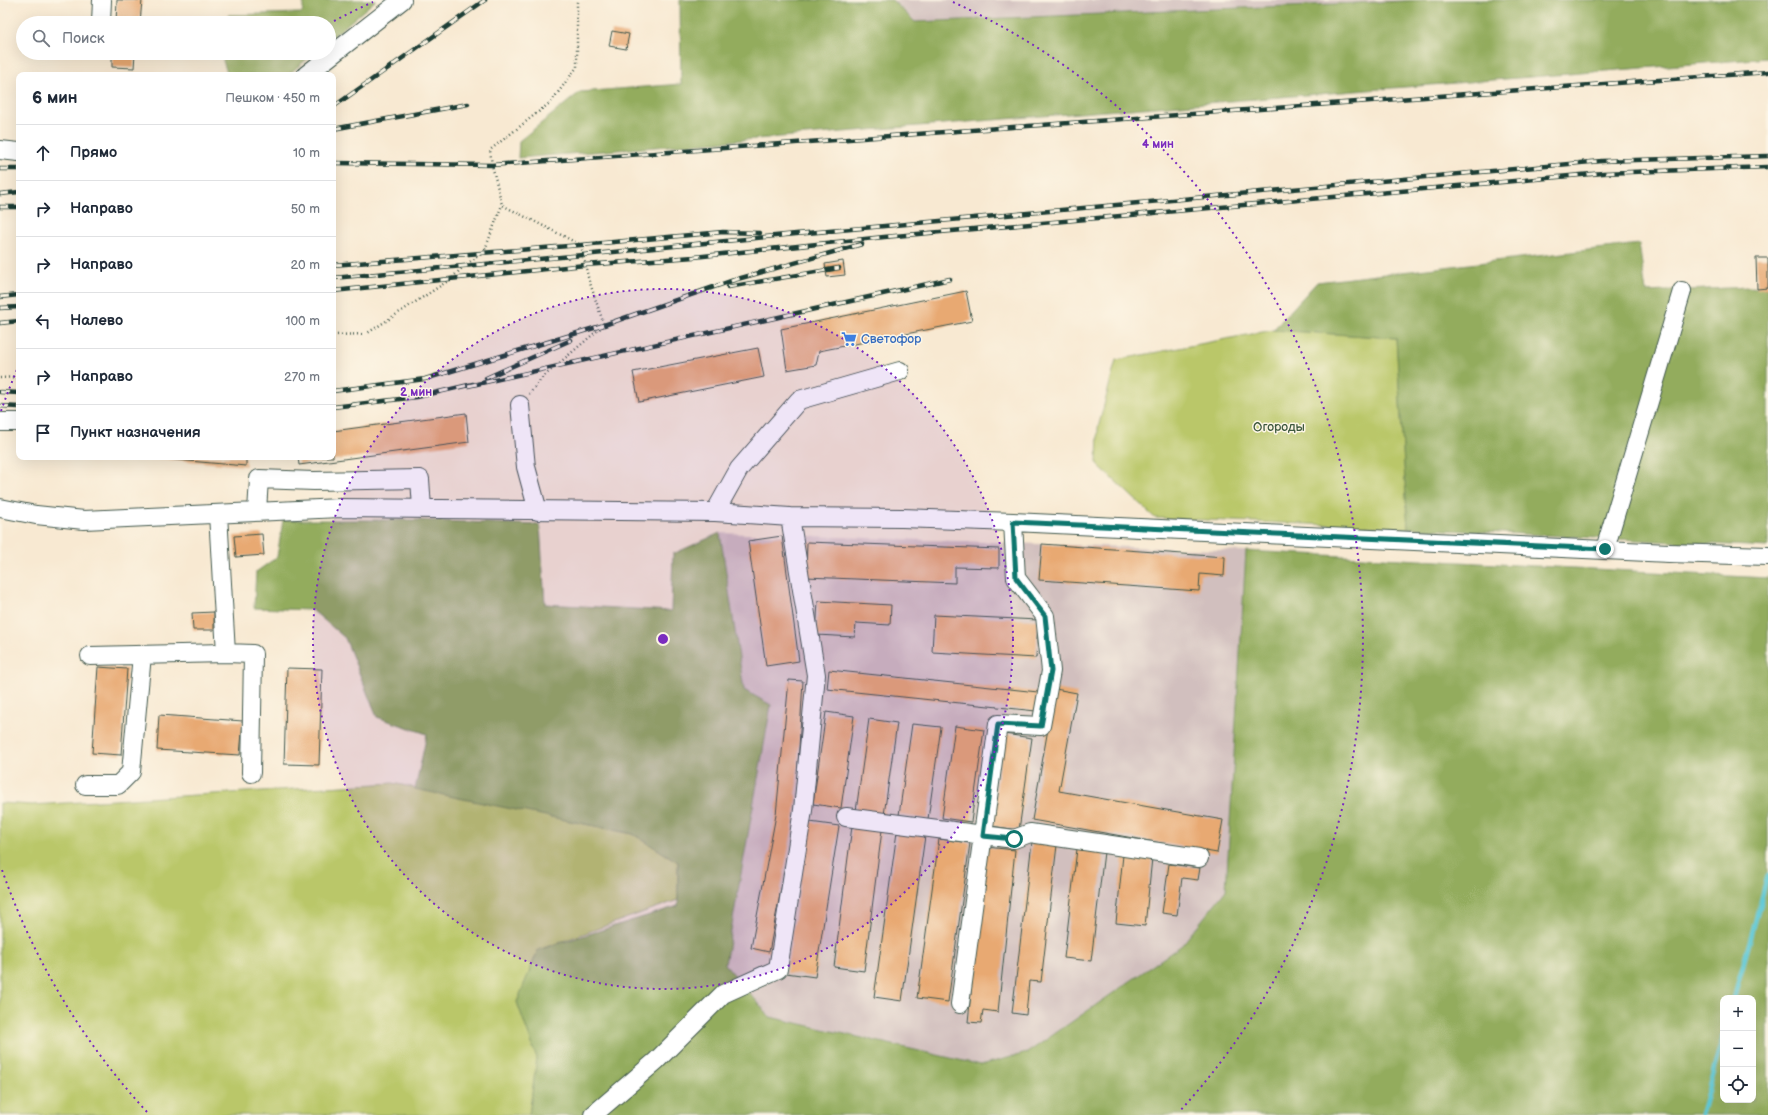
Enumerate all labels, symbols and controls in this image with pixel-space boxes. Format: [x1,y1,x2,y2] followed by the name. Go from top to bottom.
[16,16,336,60] search box
[30,27,52,49] icon: search
[62,29,105,48] text: Поиск
[32,88,78,108] text: 6 мин
[225,90,320,106] text: Пешком · 450 m
[1142,137,1174,152] text: 4 мин
[32,142,54,164] icon: ahead
[70,143,117,162] text: Прямо
[293,145,320,161] text: 10 m
[32,198,54,220] icon: right
[70,199,133,218] text: Направо
[291,201,320,217] text: 50 m
[32,254,54,276] icon: right
[70,255,133,274] text: Направо
[290,257,320,273] text: 20 m
[32,310,54,332] icon: left
[70,311,123,330] text: Налево
[285,313,320,329] text: 100 m
[840,330,858,348] supermarket icon: Светофор
[861,331,922,347] place label: Светофор
[32,366,54,388] icon: right
[70,367,133,386] text: Направо
[284,369,320,385] text: 270 m
[400,385,432,400] text: 2 мин
[1253,419,1305,435] park label: Огороды
[32,422,54,444] icon: arrive
[70,423,201,442] text: Пункт назначения
[1596,540,1614,558] route end
[656,632,670,646] centre of rings
[1005,830,1023,848] route start
[1720,995,1756,1103] map controls
[1720,995,1756,1031] button: +
[1720,1031,1756,1067] button: −
[1720,1067,1756,1103] button: locate

